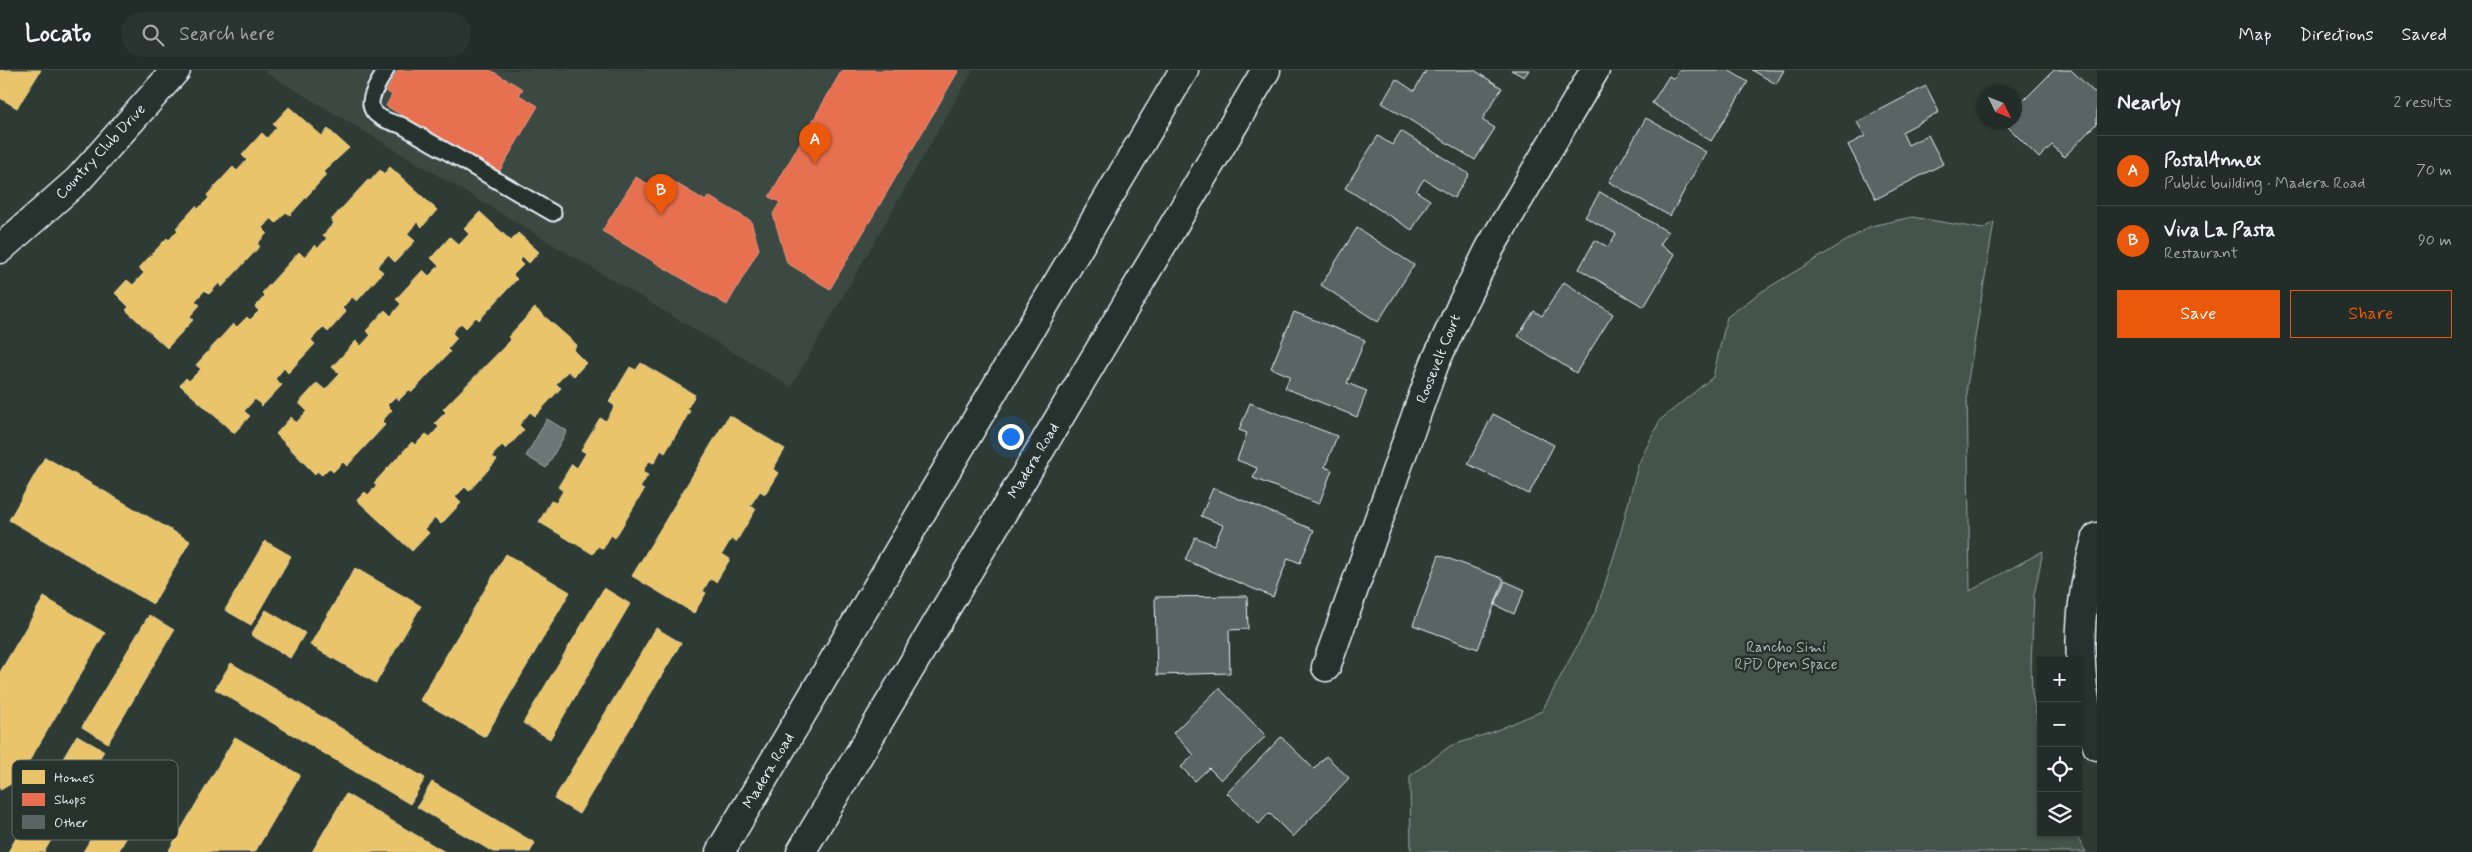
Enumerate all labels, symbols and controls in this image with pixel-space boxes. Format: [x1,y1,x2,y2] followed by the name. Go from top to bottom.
[121,12,471,57] search box
[25,19,91,50] text: Locato
[139,21,167,49] icon: search
[179,22,275,47] text: Search here
[2239,23,2272,47] text: Map
[2300,23,2374,47] text: Directions
[2402,23,2447,47] text: Saved
[1977,85,2022,130] north arrow
[2117,89,2181,117] text: Nearby
[2394,92,2452,113] text: 2 results
[51,100,151,204] street label: Country Club Drive
[799,123,831,164] pin: A
[2164,148,2261,173] text: PostalAnnex
[2128,160,2138,181] text: A
[2416,160,2452,181] text: 70 m
[2164,173,2365,194] text: Public building · Madera Road
[645,174,677,215] pin: B
[2164,218,2275,243] text: Viva La Pasta
[2128,230,2138,251] text: B
[2418,230,2452,251] text: 90 m
[2164,243,2238,264] text: Restaurant
[2117,290,2280,338] button: Save
[2290,290,2452,338] button: Share
[1412,311,1466,407] street label: Roosevelt Court
[1004,420,1064,502] street label: Madera Road
[998,424,1024,450] your location
[1735,638,1838,675] park label: Rancho Simi RPD Open Space
[2037,657,2082,837] map controls
[2037,657,2082,702] button: +
[2037,702,2082,747] button: −
[739,730,799,812] street label: Madera Road
[2037,747,2082,792] button: locate
[12,760,178,840] legend
[54,769,95,787] text: Homes
[54,791,86,809] text: Shops
[2037,792,2082,837] button: layers
[54,814,88,832] text: Other

